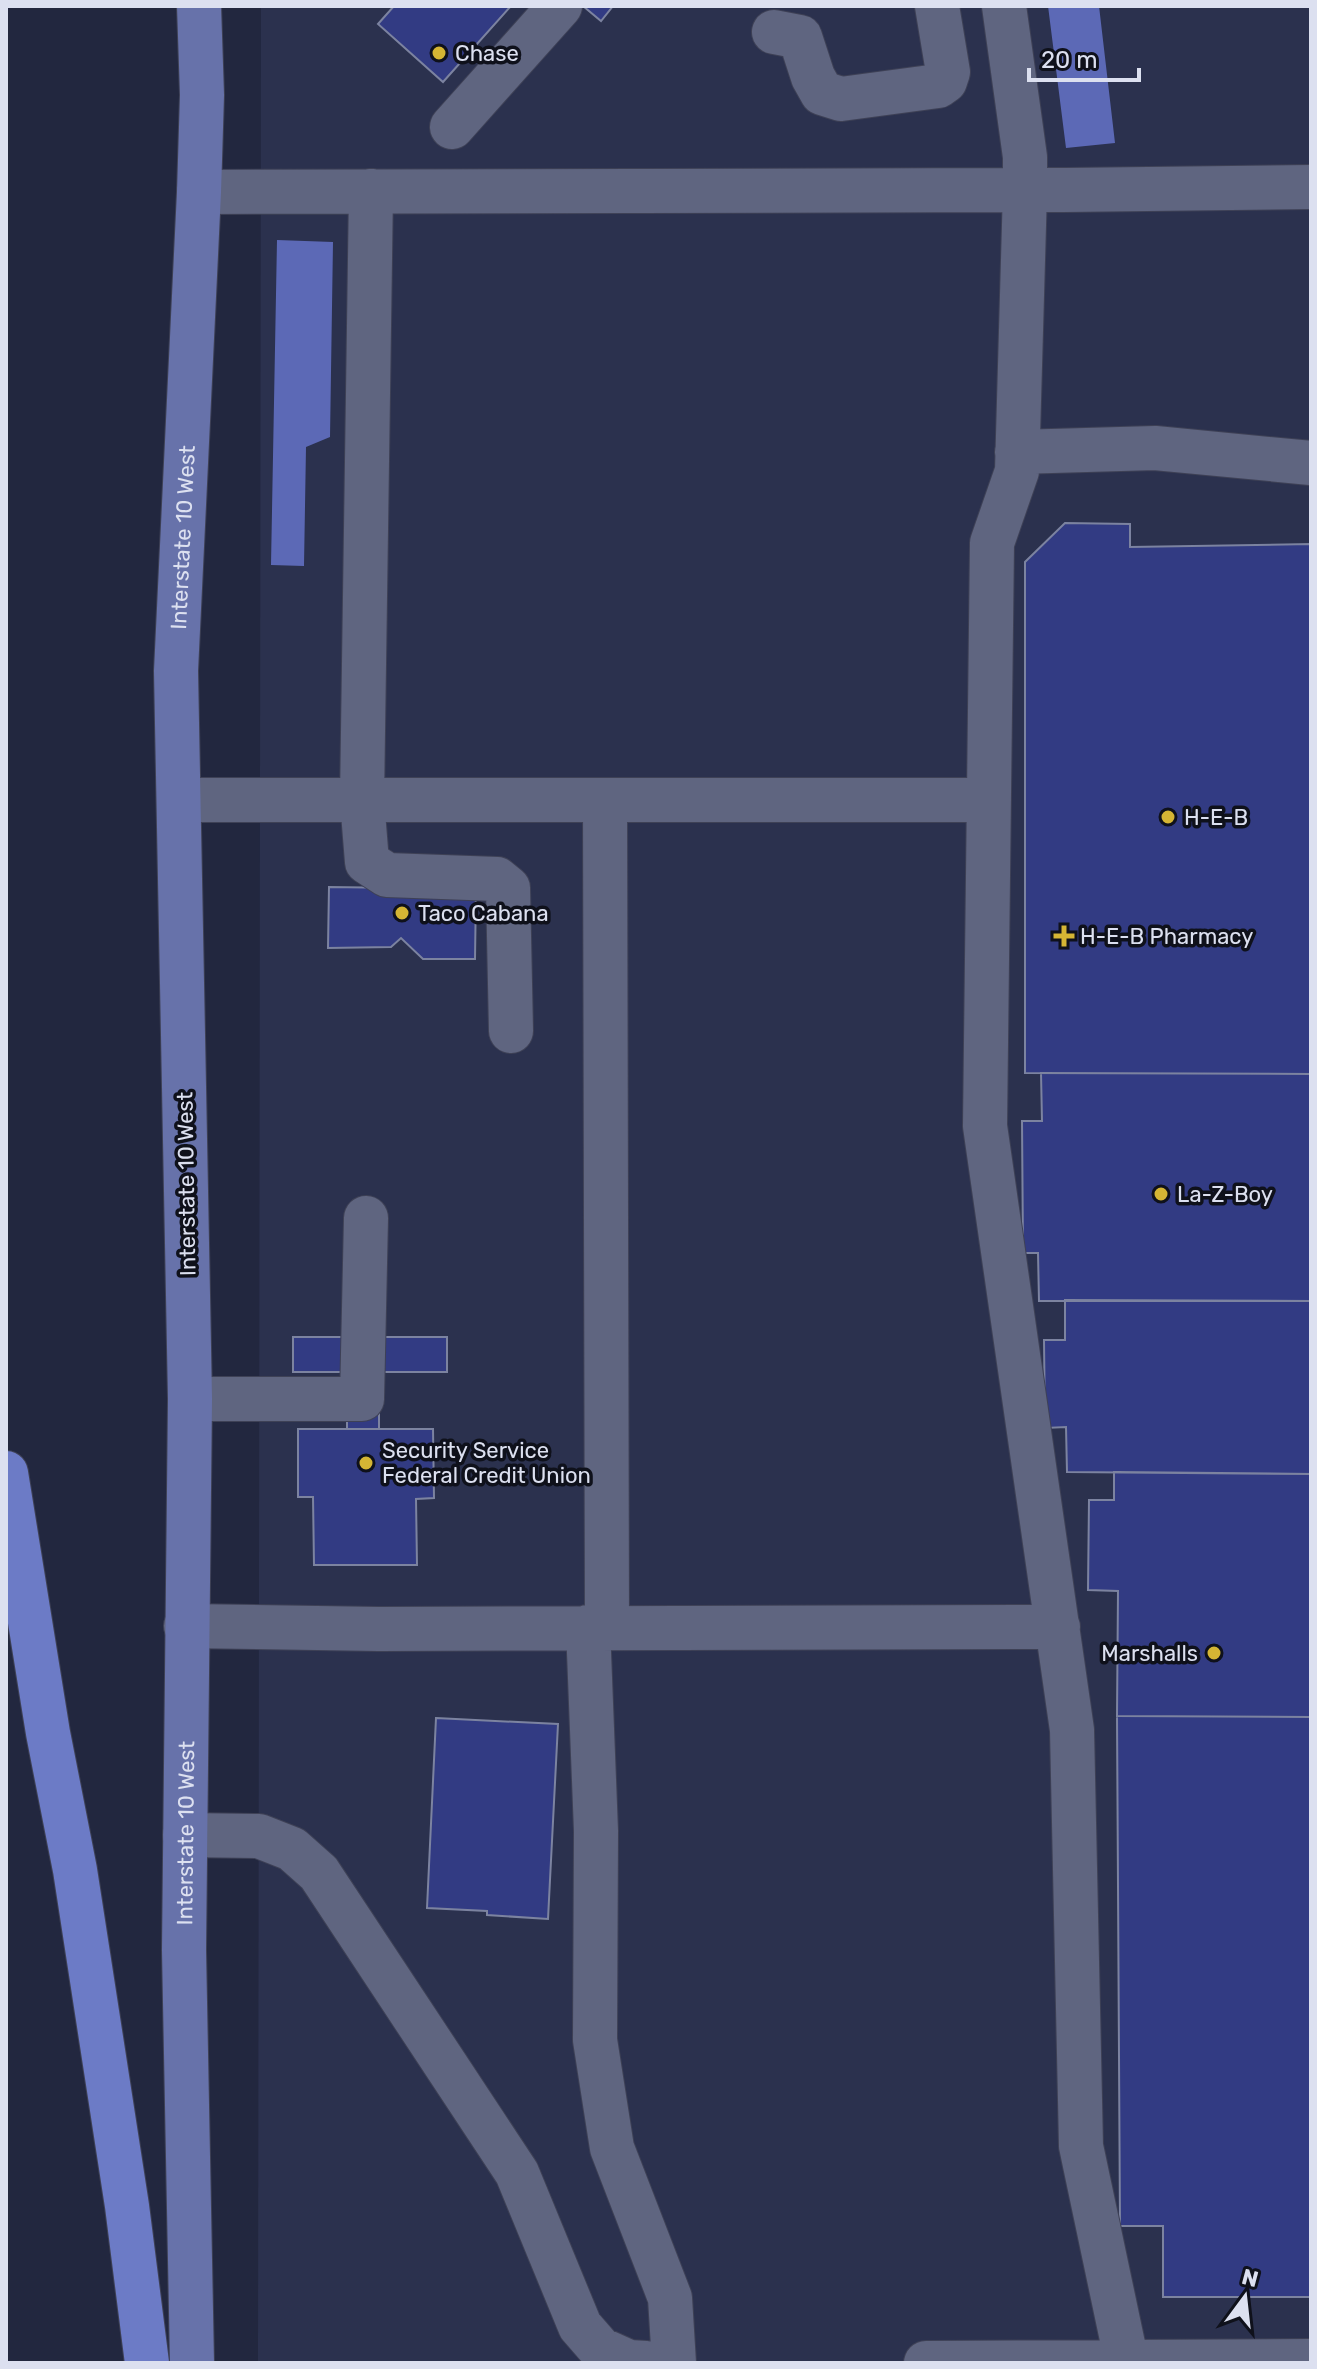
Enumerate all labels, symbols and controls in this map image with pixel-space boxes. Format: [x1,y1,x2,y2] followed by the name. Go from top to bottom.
[1029,32,1139,82] scale bar
[455,40,519,67] place label: Chase
[430,44,448,62] marker: Chase
[1041,46,1098,74] text: 20 m
[165,444,201,630] street label: Interstate 10 West
[1184,804,1248,831] place label: H-E-B
[1159,808,1177,826] marker: H-E-B
[418,900,549,927] place label: Taco Cabana
[393,904,411,922] marker: Taco Cabana
[1080,923,1253,950] place label: H-E-B Pharmacy
[1055,927,1073,945] marker: H-E-B Pharmacy
[171,1091,202,1276] street label: Interstate 10 West
[1177,1181,1273,1208] place label: La-Z-Boy
[1152,1185,1170,1203] marker: La-Z-Boy
[382,1437,591,1489] place label: Security Service Federal Credit Union
[357,1454,375,1472] marker: Security Service Federal Credit Union
[1101,1640,1198,1667] place label: Marshalls
[1205,1644,1223,1662] marker: Marshalls
[171,1740,200,1925] street label: Interstate 10 West
[1205,2257,1285,2337] north arrow
[1239,2263,1261,2293] text: N

